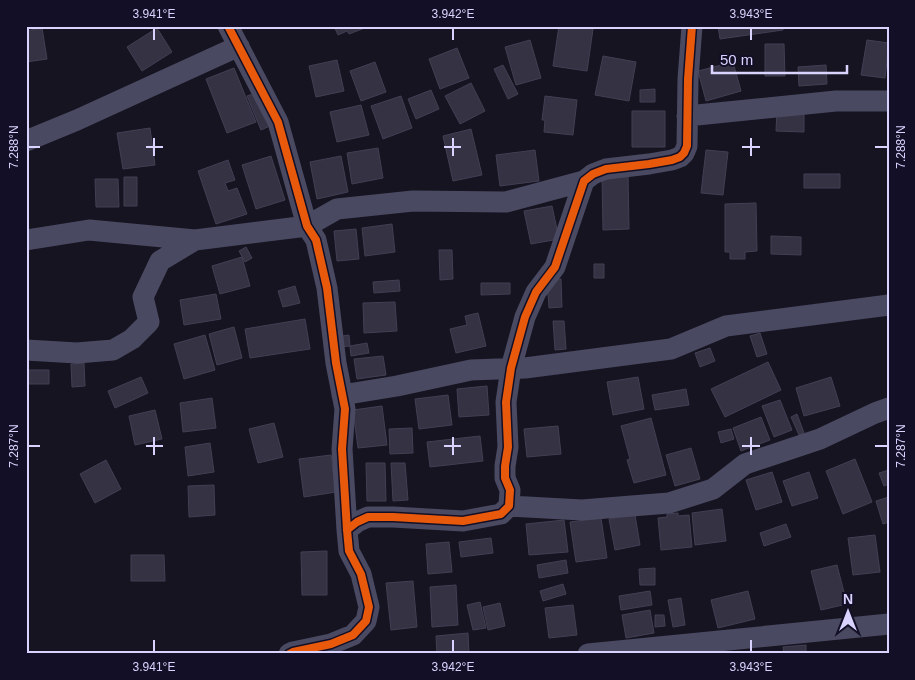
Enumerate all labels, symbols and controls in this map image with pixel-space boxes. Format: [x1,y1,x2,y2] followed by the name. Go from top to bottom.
[133,7,175,21] text: 3.941°E
[432,7,474,21] text: 3.942°E
[730,7,772,21] text: 3.943°E
[712,42,848,74] scale bar
[720,51,753,68] text: 50 m
[7,125,21,169] text: 7.288°N
[894,125,908,169] text: 7.288°N
[7,424,21,468] text: 7.287°N
[894,424,908,468] text: 7.287°N
[822,588,872,638] north arrow
[843,591,853,607] text: N
[133,660,175,674] text: 3.941°E
[432,660,474,674] text: 3.942°E
[730,660,772,674] text: 3.943°E

